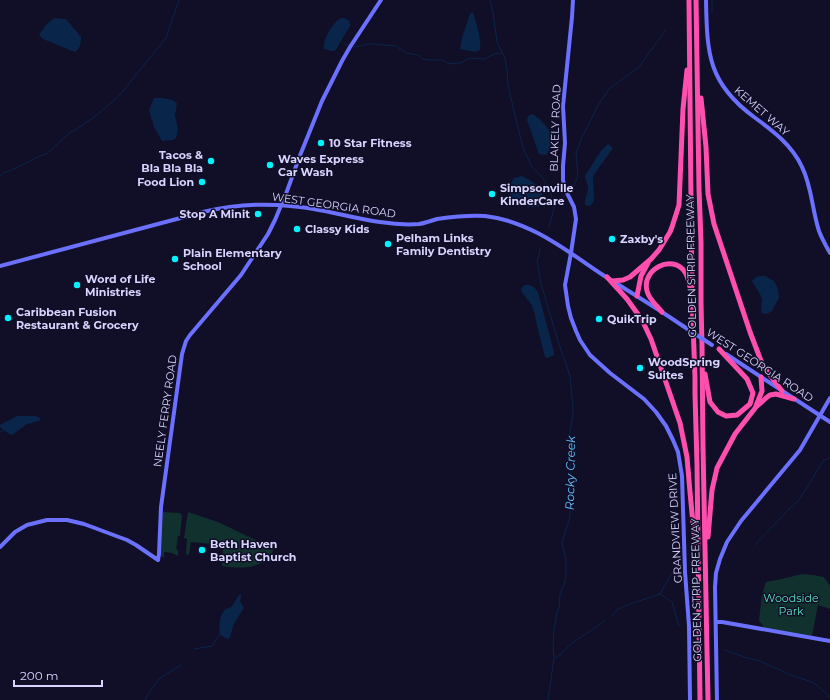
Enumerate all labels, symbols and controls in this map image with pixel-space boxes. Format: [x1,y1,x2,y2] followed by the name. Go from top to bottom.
[732,83,792,139] street label: KEMET WAY
[546,84,564,172] street label: BLAKELY ROAD
[329,136,412,150] place label: 10 Star Fitness
[316,138,326,148] marker: 10 Star Fitness
[141,148,203,175] place label: Tacos & Bla Bla Bla
[278,152,364,179] place label: Waves Express Car Wash
[206,156,216,166] marker: Tacos & Bla Bla Bla
[265,160,275,170] marker: Waves Express Car Wash
[137,175,194,189] place label: Food Lion
[197,177,207,187] marker: Food Lion
[500,181,574,208] place label: Simpsonville KinderCare
[271,189,397,221] street label: WEST GEORGIA ROAD
[487,189,497,199] marker: Simpsonville KinderCare
[683,194,699,338] street label: GOLDEN STRIP FREEWAY
[179,207,250,221] place label: Stop A Minit
[253,209,263,219] marker: Stop A Minit
[305,222,369,236] place label: Classy Kids
[292,224,302,234] marker: Classy Kids
[396,231,492,258] place label: Pelham Links Family Dentistry
[620,232,663,246] place label: Zaxby's
[607,234,617,244] marker: Zaxby's
[383,239,393,249] marker: Pelham Links Family Dentistry
[183,246,282,273] place label: Plain Elementary School
[170,254,180,264] marker: Plain Elementary School
[85,272,155,299] place label: Word of Life Ministries
[72,280,82,290] marker: Word of Life Ministries
[16,305,139,332] place label: Caribbean Fusion Restaurant & Grocery
[607,312,657,326] place label: QuikTrip
[3,313,13,323] marker: Caribbean Fusion Restaurant & Grocery
[594,314,604,324] marker: QuikTrip
[704,325,816,405] street label: WEST GEORGIA ROAD
[150,354,180,468] street label: NEELY FERRY ROAD
[648,355,720,382] place label: WoodSpring Suites
[635,363,645,373] marker: WoodSpring Suites
[562,435,578,510] water label: Rocky Creek
[665,473,685,583] street label: GRANDVIEW DRIVE
[688,518,704,662] street label: GOLDEN STRIP FREEWAY
[210,537,296,564] place label: Beth Haven Baptist Church
[197,545,207,555] marker: Beth Haven Baptist Church
[763,591,819,618] park label: Woodside Park
[14,662,102,688] scale bar
[20,668,59,683] text: 200 m

